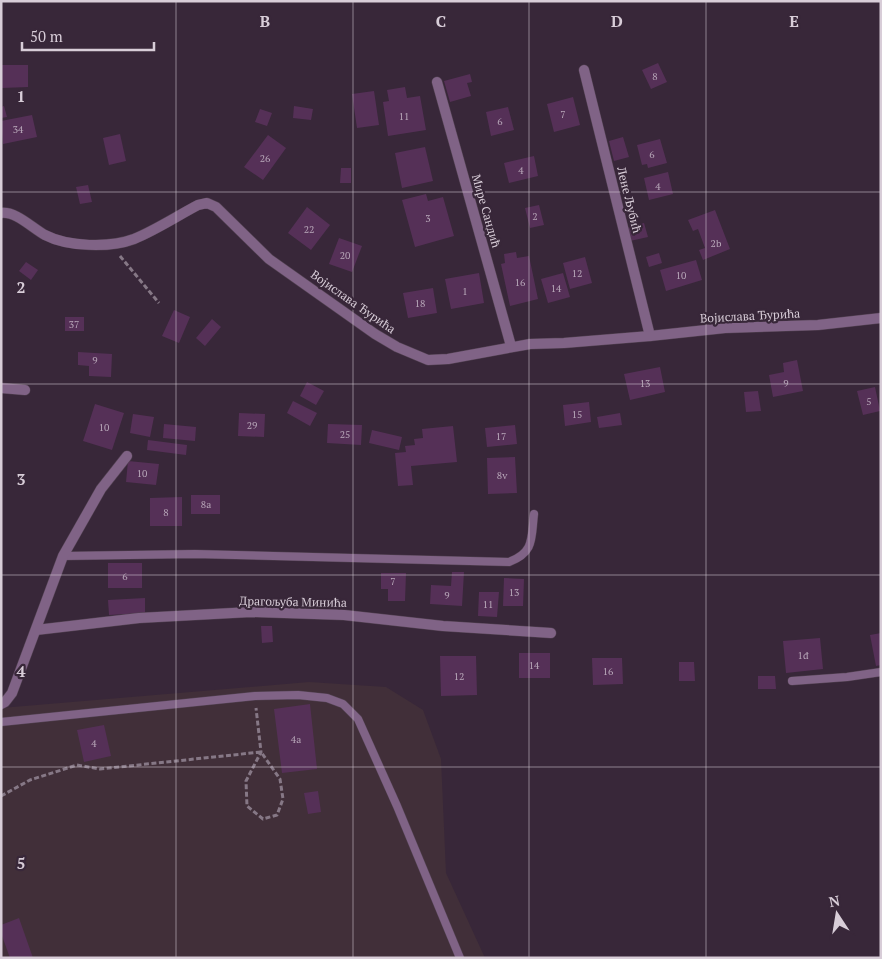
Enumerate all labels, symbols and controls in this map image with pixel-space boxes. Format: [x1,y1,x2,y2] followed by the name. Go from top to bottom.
[260,10,270,32] text: B
[436,10,446,32] text: C
[611,10,623,32] text: D
[789,10,799,32] text: E
[22,20,155,52] scale bar
[30,26,63,46] text: 50 m
[652,70,658,83] house number: 8
[16,85,26,107] text: 1
[560,108,566,121] house number: 7
[399,110,409,123] house number: 11
[497,115,503,128] house number: 6
[13,123,24,136] house number: 34
[649,148,655,161] house number: 6
[260,152,271,165] house number: 26
[518,164,524,177] house number: 4
[614,164,645,235] street label: Лене Љубић
[469,172,504,249] street label: Мире Сандић
[655,180,661,193] house number: 4
[532,210,538,223] house number: 2
[425,212,431,225] house number: 3
[304,223,314,236] house number: 22
[711,237,722,250] house number: 2b
[340,249,350,262] house number: 20
[308,267,399,336] street label: Војислава Ђурића
[572,267,582,280] house number: 12
[676,269,686,282] house number: 10
[16,276,26,298] text: 2
[515,276,526,289] house number: 16
[551,282,562,295] house number: 14
[462,285,468,298] house number: 1
[415,297,425,310] house number: 18
[700,305,800,326] street label: Војислава Ђурића
[69,318,79,331] house number: 37
[92,354,98,367] house number: 9
[640,377,650,390] house number: 13
[783,377,789,390] house number: 9
[866,395,872,408] house number: 5
[572,408,582,421] house number: 15
[247,419,257,432] house number: 29
[99,421,109,434] house number: 10
[340,428,350,441] house number: 25
[496,430,506,443] house number: 17
[137,467,147,480] house number: 10
[16,468,26,490] text: 3
[497,469,508,482] house number: 8v
[201,498,211,511] house number: 8a
[163,506,169,519] house number: 8
[122,570,128,583] house number: 6
[390,575,396,588] house number: 7
[509,586,519,599] house number: 13
[444,589,450,602] house number: 9
[239,593,347,610] street label: Драгољуба Минића
[483,598,493,611] house number: 11
[798,649,809,662] house number: 1đ
[529,659,540,672] house number: 14
[16,660,26,682] text: 4
[603,665,614,678] house number: 16
[454,670,464,683] house number: 12
[291,733,301,746] house number: 4a
[91,737,97,750] house number: 4
[16,852,26,874] text: 5
[812,889,862,939] north arrow
[827,890,842,911] text: N

